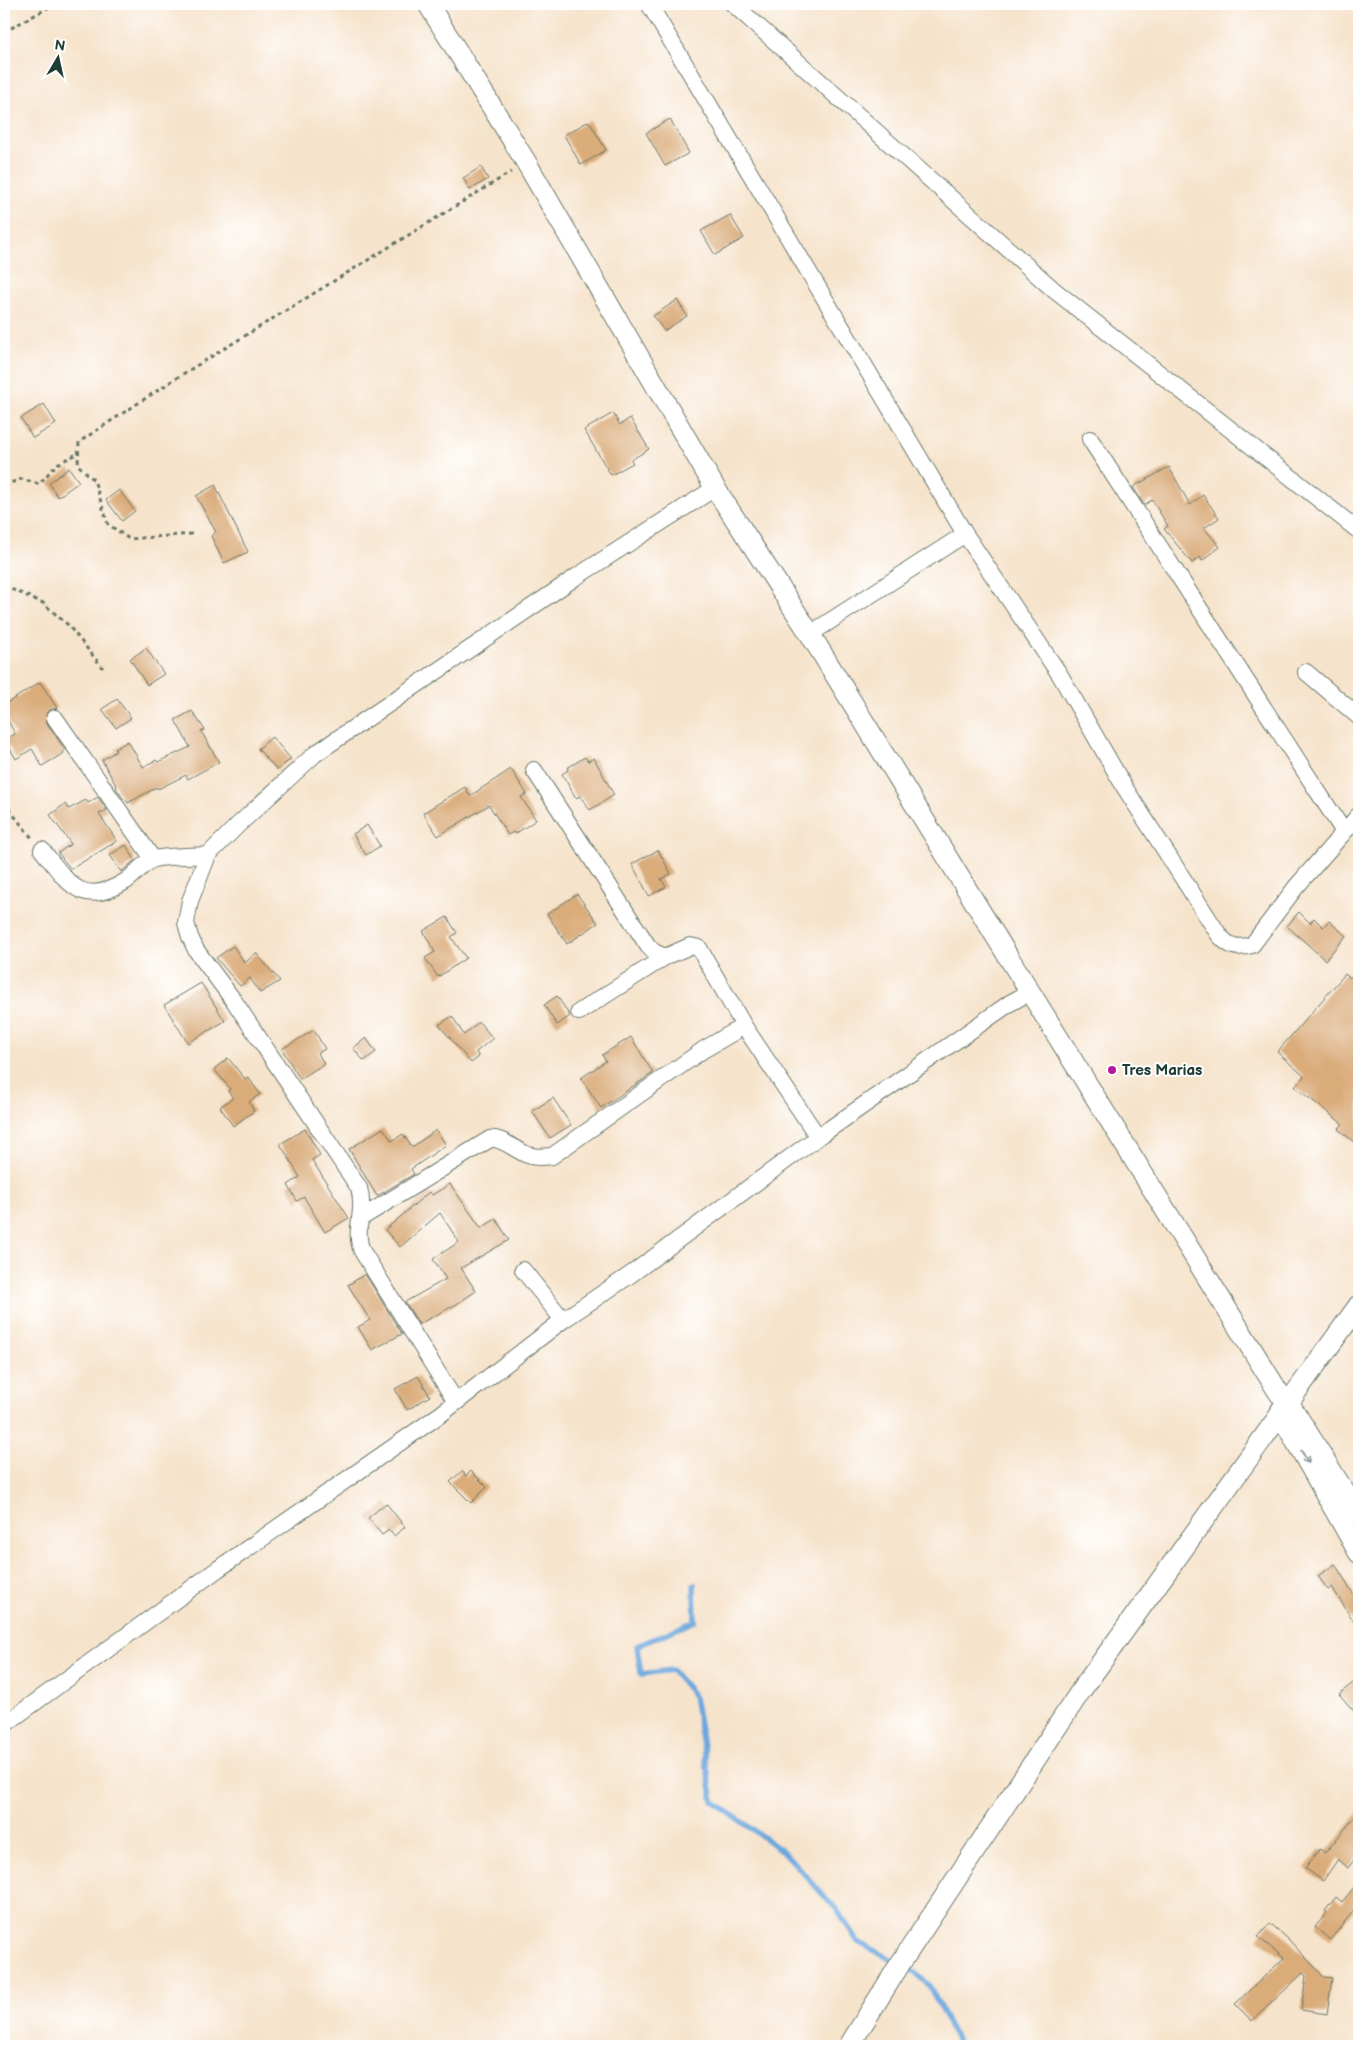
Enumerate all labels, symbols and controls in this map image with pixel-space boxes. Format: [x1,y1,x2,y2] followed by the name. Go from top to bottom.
[32,32,82,82] north arrow
[53,36,66,55] text: N
[1122,1061,1202,1080] place label: Tres Marias
[1106,1064,1118,1076] marker: Tres Marias
[1301,1450,1311,1464] one-way arrow

